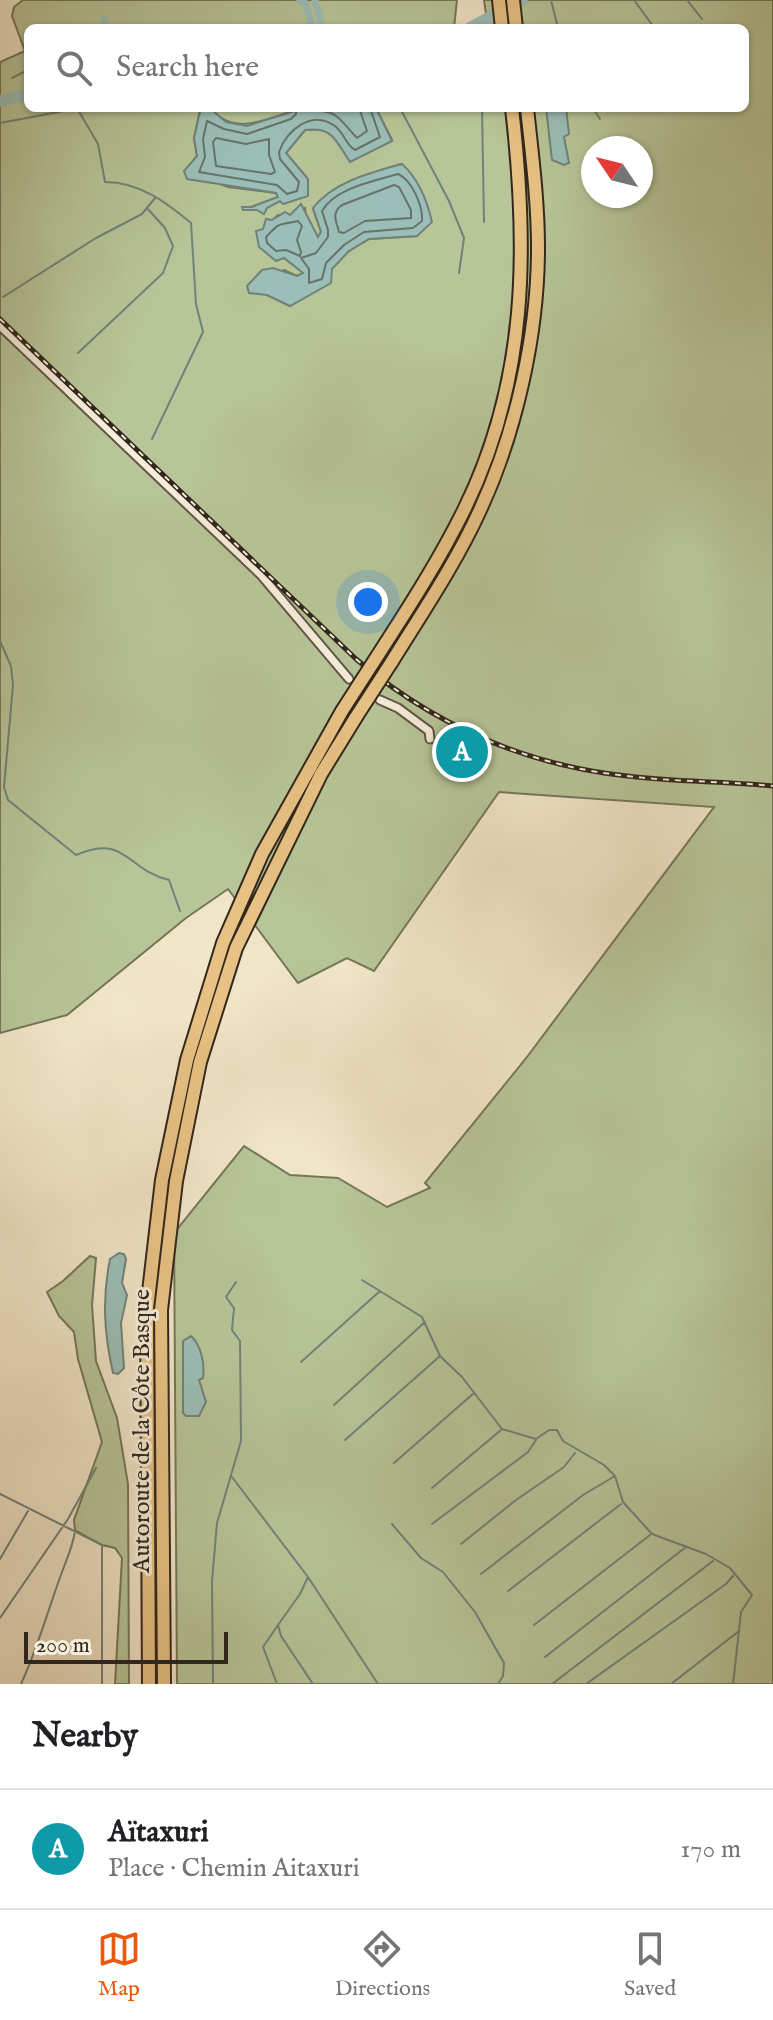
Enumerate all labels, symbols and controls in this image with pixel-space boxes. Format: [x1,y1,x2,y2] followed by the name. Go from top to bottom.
[24,24,749,112] search box
[52,46,96,90] icon: search
[116,49,259,87] text: Search here
[581,136,653,208] north arrow
[348,582,388,622] your location
[436,722,488,782] pin: A
[127,1289,158,1574] street label: Autoroute de la Côte Basque
[24,1628,228,1664] scale bar
[36,1632,90,1660] text: 200 m
[32,1715,138,1758] text: Nearby
[108,1814,209,1852] text: Aïtaxuri
[49,1833,67,1866] text: A
[681,1833,741,1866] text: 170 m
[108,1852,360,1885] text: Place · Chemin Aitaxuri
[97,1927,141,2003] tab: Map
[335,1927,430,2003] tab: Directions
[624,1927,676,2003] tab: Saved

